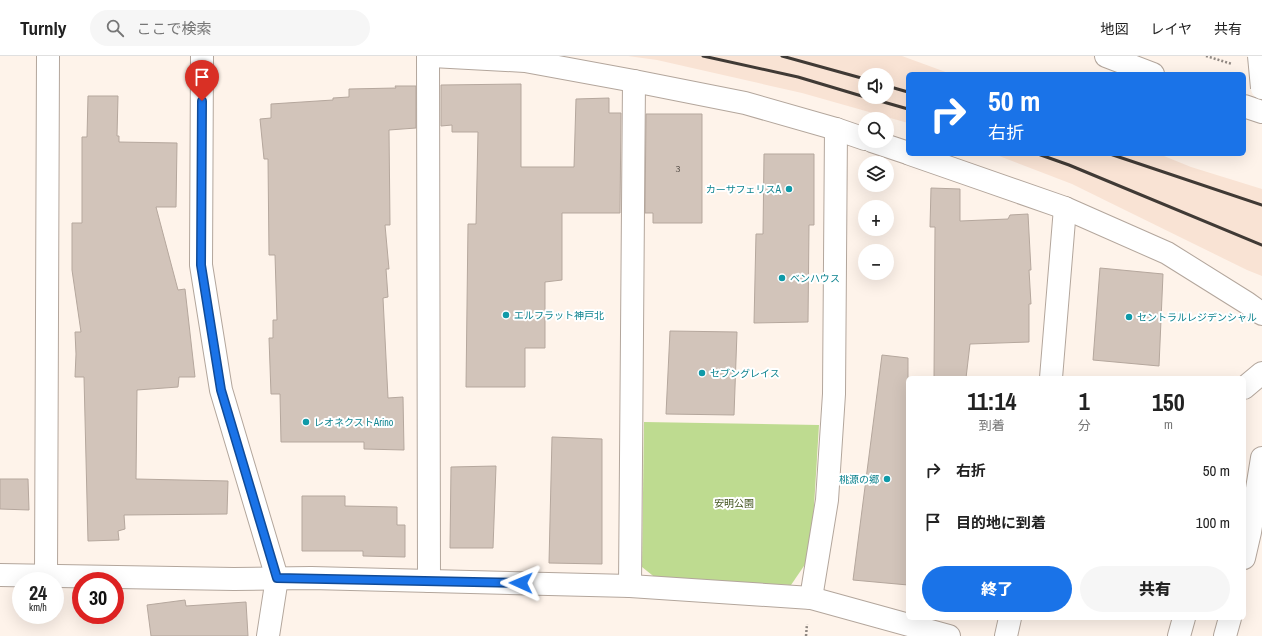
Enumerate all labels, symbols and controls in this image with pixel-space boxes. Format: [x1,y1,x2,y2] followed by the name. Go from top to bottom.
[90,10,370,46] search box
[20,15,66,41] text: Turnly
[104,17,126,39] icon: search
[136,18,212,39] text: ここで検索
[1100,20,1128,38] text: 地図
[1150,20,1192,38] text: レイヤ
[1214,20,1242,38] text: 共有
[185,60,219,101] pin
[191,66,213,88] icon: arrive
[858,68,894,280] map controls
[858,68,894,104] button: sound
[988,82,1040,120] text: 50 m
[922,88,974,140] icon: right
[858,112,894,148] button: search
[988,120,1024,145] text: 右折
[858,156,894,192] button: layers
[674,164,682,174] house number: ３
[706,183,782,196] place label: カーサフェリスA
[784,184,794,194] marker: カーサフェリスA
[858,200,894,236] button: +
[858,244,894,280] button: −
[790,272,840,285] place label: ベンハウス
[777,273,787,283] marker: ベンハウス
[514,309,604,322] place label: エルフラット神戸北
[501,310,511,320] marker: エルフラット神戸北
[1137,311,1257,324] place label: セントラルレジデンシャル
[1124,312,1134,322] marker: セントラルレジデンシャル
[710,367,780,380] place label: セブングレイス
[697,368,707,378] marker: セブングレイス
[967,385,1016,417] text: 11:14
[1079,385,1090,417] text: 1
[1152,386,1185,418] text: 150
[314,416,394,429] place label: レオネクストArino
[1164,416,1173,433] text: m
[301,417,311,427] marker: レオネクストArino
[979,417,1005,434] text: 到着
[1078,417,1091,434] text: 分
[922,459,944,481] icon: right
[956,460,986,481] text: 右折
[1203,460,1230,481] text: 50 m
[839,473,879,486] place label: 桃源の郷
[882,474,892,484] marker: 桃源の郷
[714,497,754,510] park label: 安明公園
[922,511,944,533] icon: arrive
[956,512,1046,533] text: 目的地に到着
[1196,512,1230,533] text: 100 m
[500,562,542,604] position arrow
[922,566,1072,612] button: 終了
[1080,566,1230,612] button: 共有
[72,572,124,624] speed limit sign: 30
[29,579,47,606] text: 24
[29,601,47,614] text: km/h

